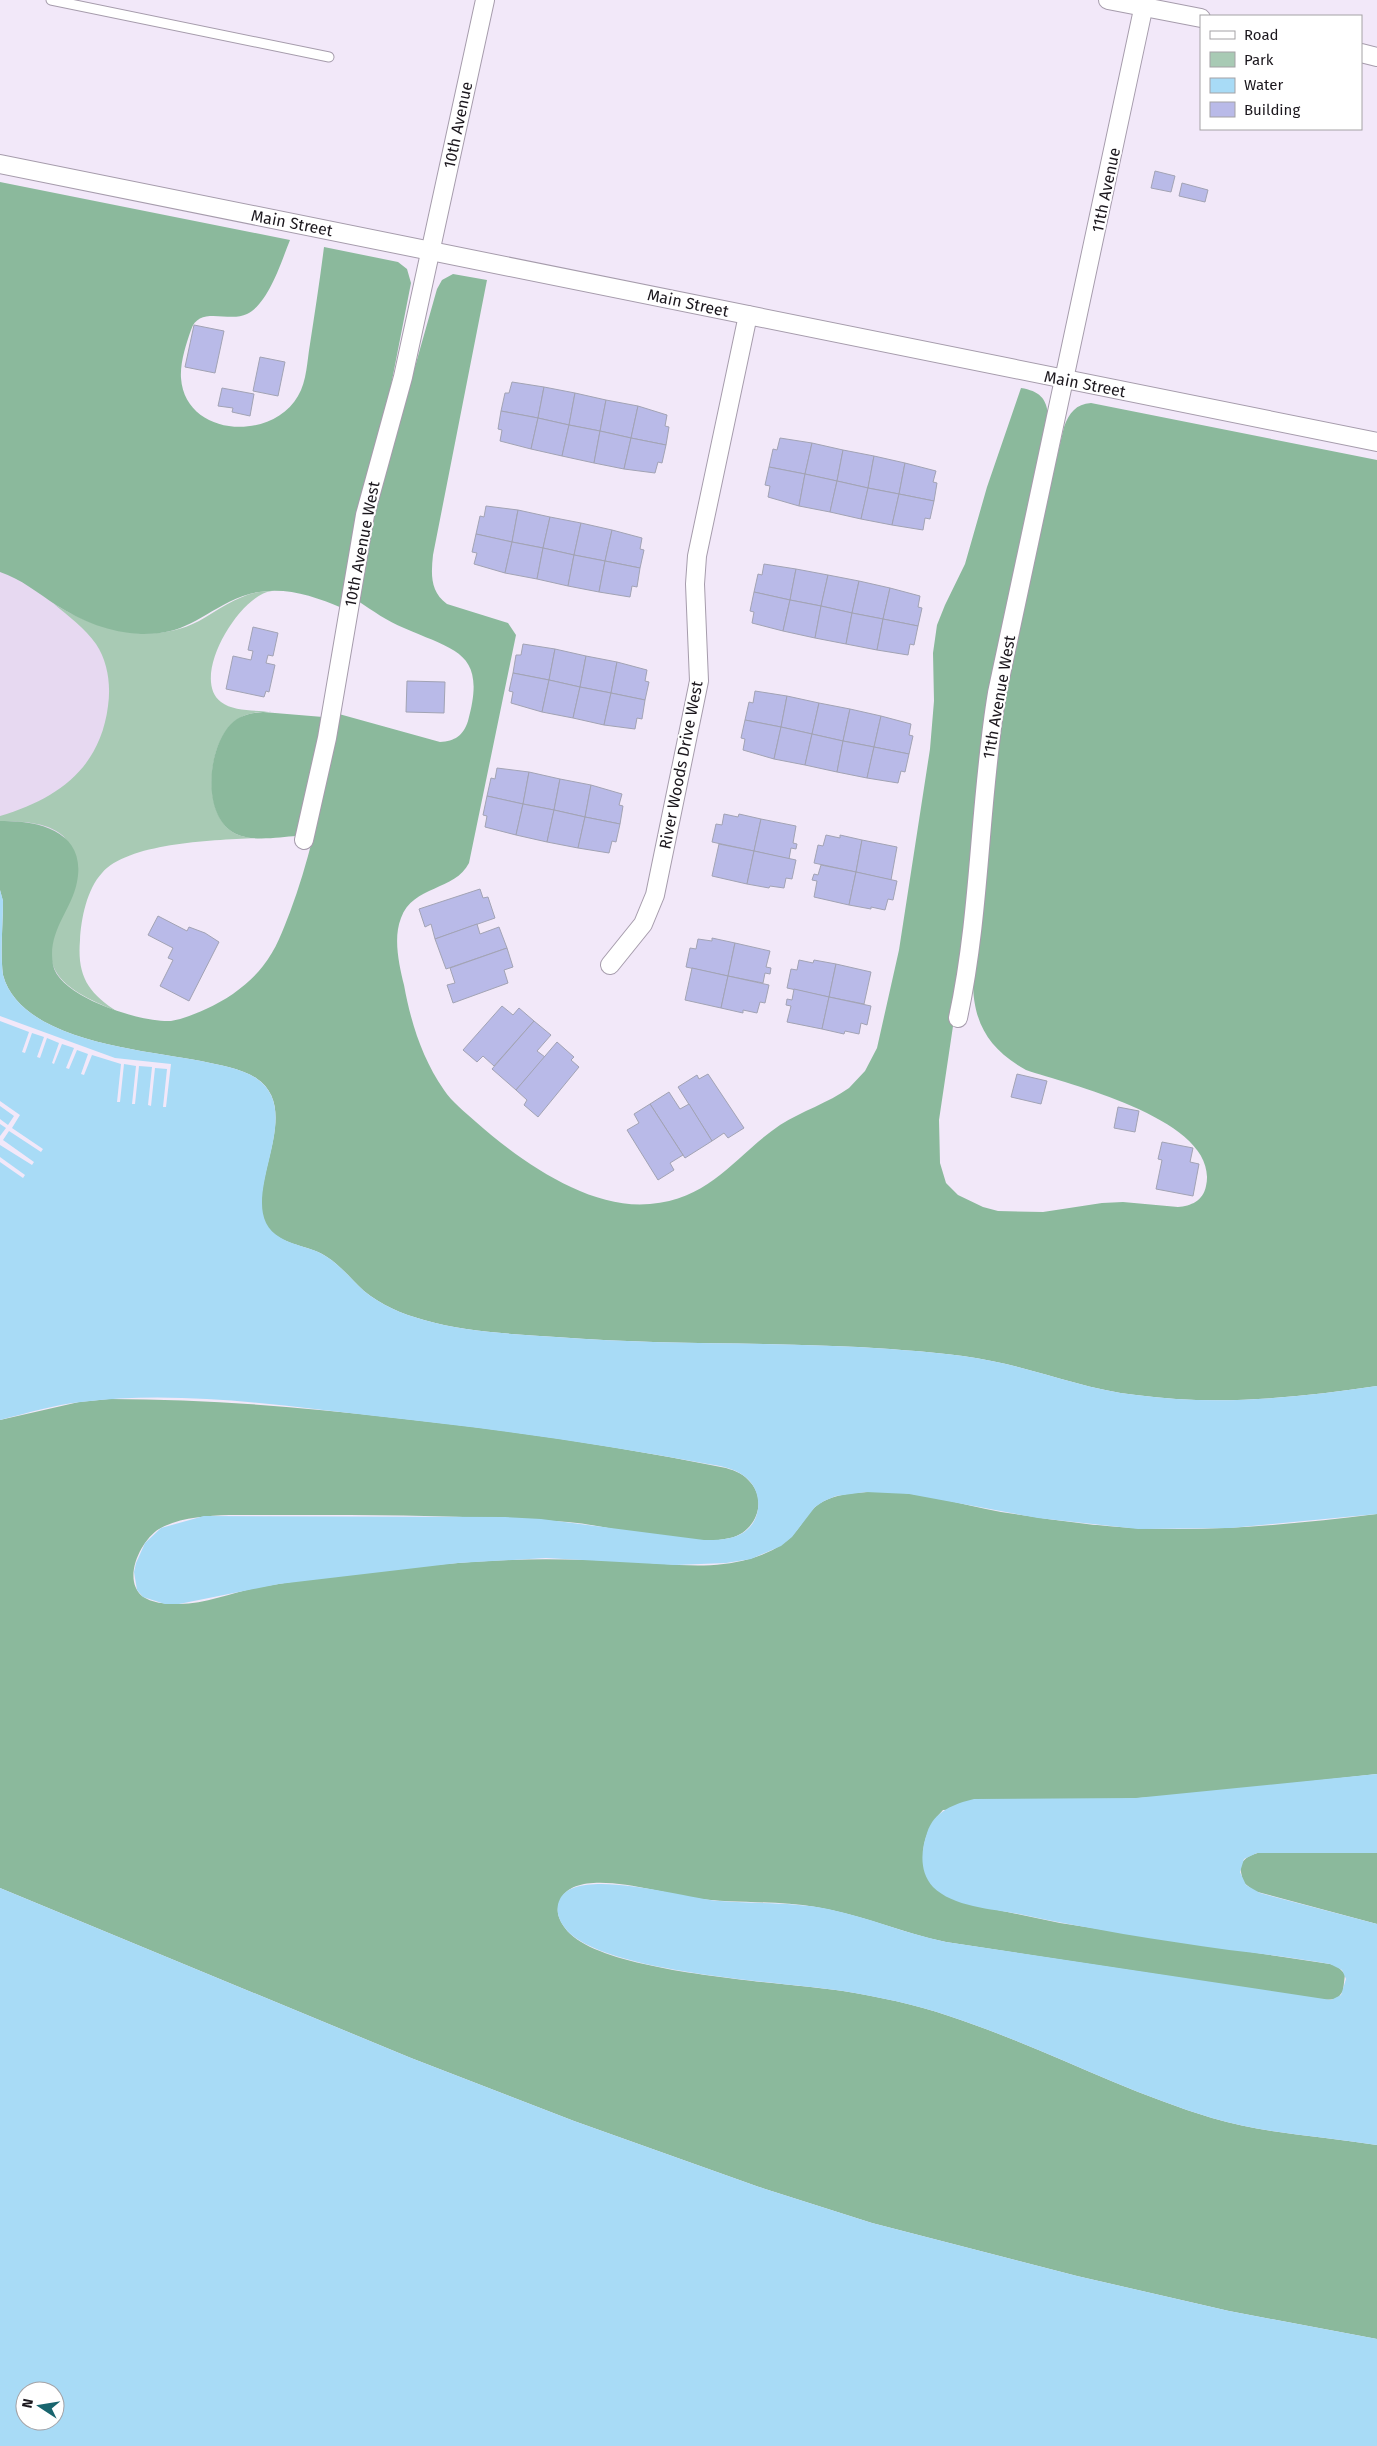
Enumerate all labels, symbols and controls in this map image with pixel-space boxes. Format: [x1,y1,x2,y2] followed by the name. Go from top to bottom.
[1200,15,1362,130] legend
[1244,26,1279,44] text: Road
[1244,51,1274,69] text: Park
[1244,76,1283,94] text: Water
[440,80,476,170] street label: 10th Avenue
[1244,101,1300,119] text: Building
[1088,146,1124,234] street label: 11th Avenue
[250,206,335,240] street label: Main Street
[646,285,731,321] street label: Main Street
[1043,367,1128,401] street label: Main Street
[340,479,384,608] street label: 10th Avenue West
[979,633,1019,760] street label: 11th Avenue West
[655,679,707,851] street label: River Woods Drive West
[15,2381,65,2431] north arrow
[18,2397,37,2410] text: N

